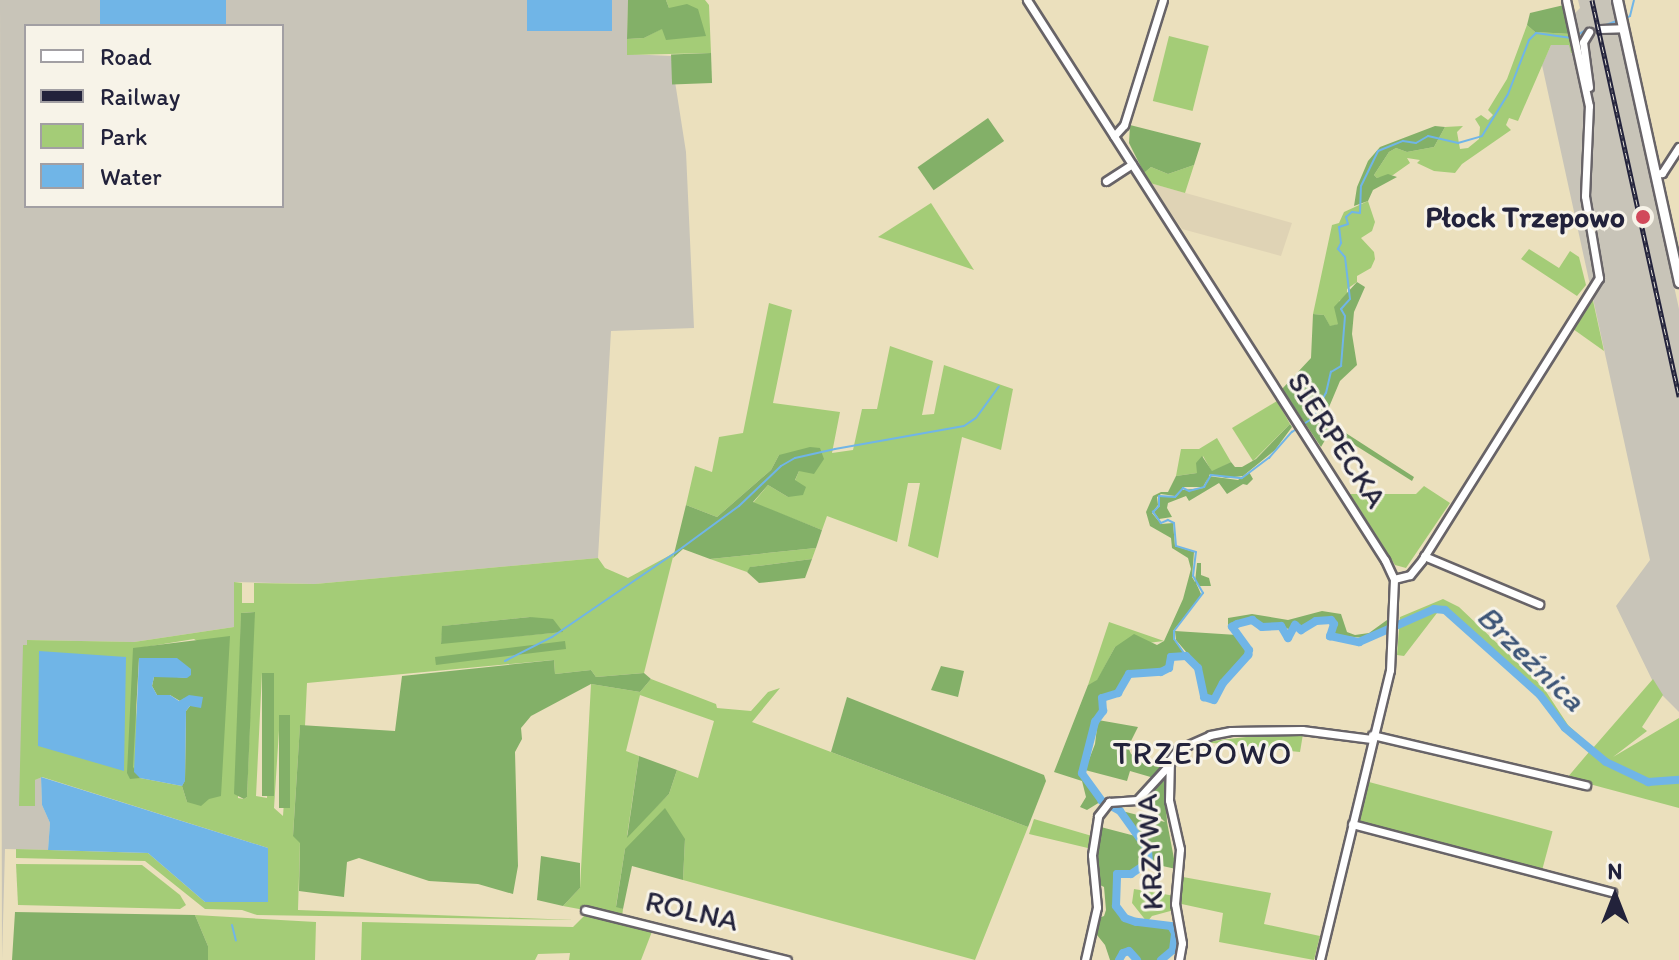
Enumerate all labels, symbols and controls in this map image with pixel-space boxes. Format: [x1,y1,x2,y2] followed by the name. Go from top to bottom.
[24,24,284,208] legend
[100,42,152,71] text: Road
[100,82,180,111] text: Railway
[100,122,147,151] text: Park
[100,162,162,191] text: Water
[1426,199,1625,235] place label: Płock Trzepowo
[1632,206,1654,228] marker: Płock Trzepowo
[1280,365,1394,515] street label: SIERPECKA
[1469,597,1593,719] water label: Brzeźnica
[1112,734,1294,772] district label: TRZEPOWO
[1129,793,1171,911] street label: KRZYWA
[1575,856,1655,936] north arrow
[1608,858,1622,885] text: N
[642,883,742,939] street label: ROLNA

